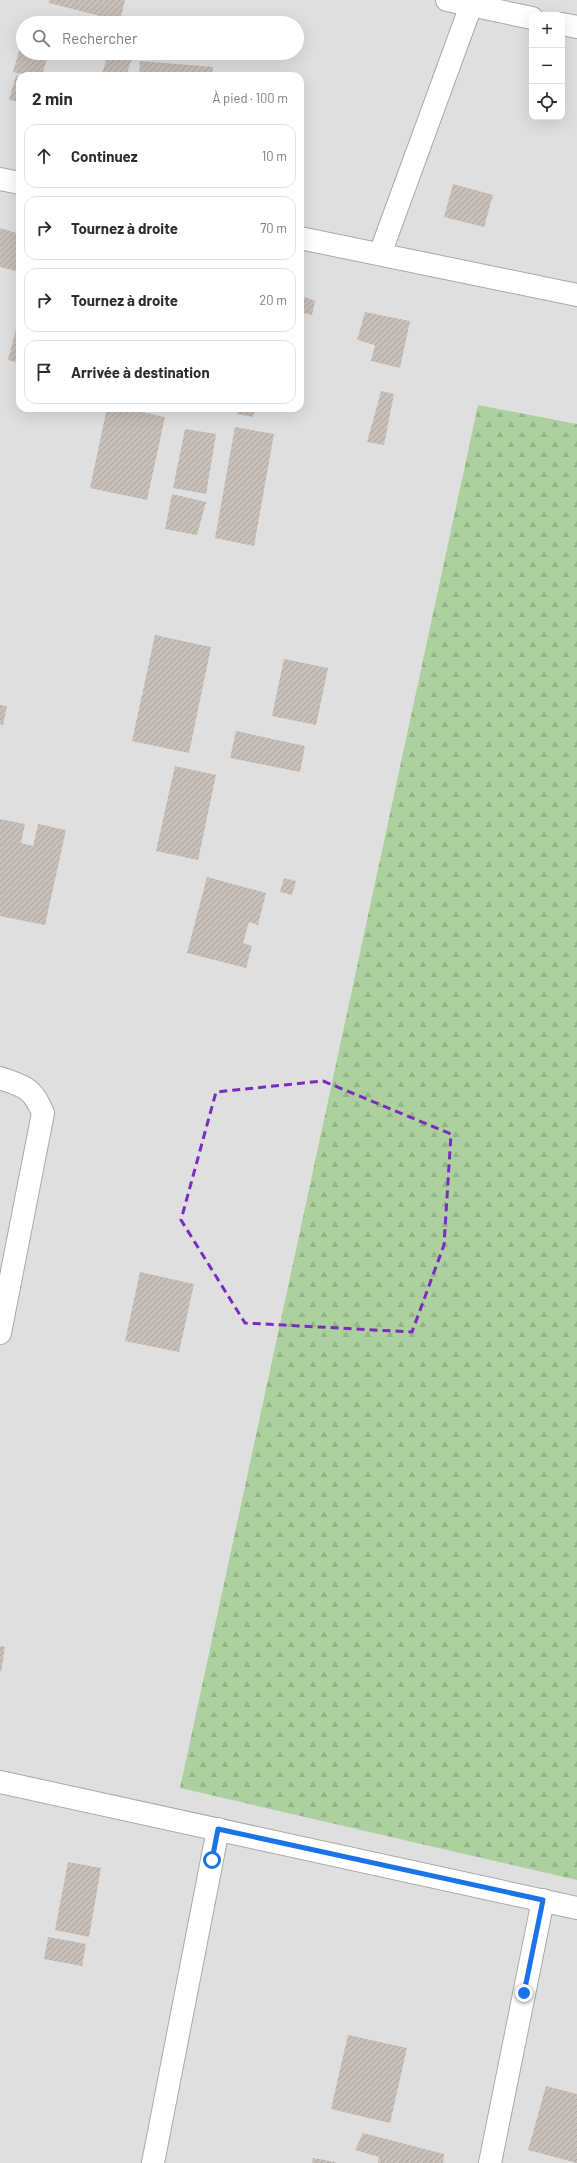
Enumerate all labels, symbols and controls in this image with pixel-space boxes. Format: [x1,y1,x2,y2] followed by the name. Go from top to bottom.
[529,12,565,120] map controls
[529,12,565,48] button: +
[16,16,304,60] search box
[30,27,52,49] icon: search
[62,29,138,47] text: Rechercher
[529,48,565,84] button: −
[529,84,565,120] button: locate
[32,88,73,108] text: 2 min
[212,90,288,106] text: À pied · 100 m
[33,145,55,167] icon: ahead
[71,147,138,165] text: Continuez
[262,148,287,164] text: 10 m
[33,217,55,239] icon: right
[71,219,178,237] text: Tournez à droite
[260,220,287,236] text: 70 m
[33,289,55,311] icon: right
[71,291,178,309] text: Tournez à droite
[259,292,287,308] text: 20 m
[33,361,55,383] icon: arrive
[71,363,210,381] text: Arrivée à destination
[203,1851,221,1869] route start
[515,1984,533,2002] route end

